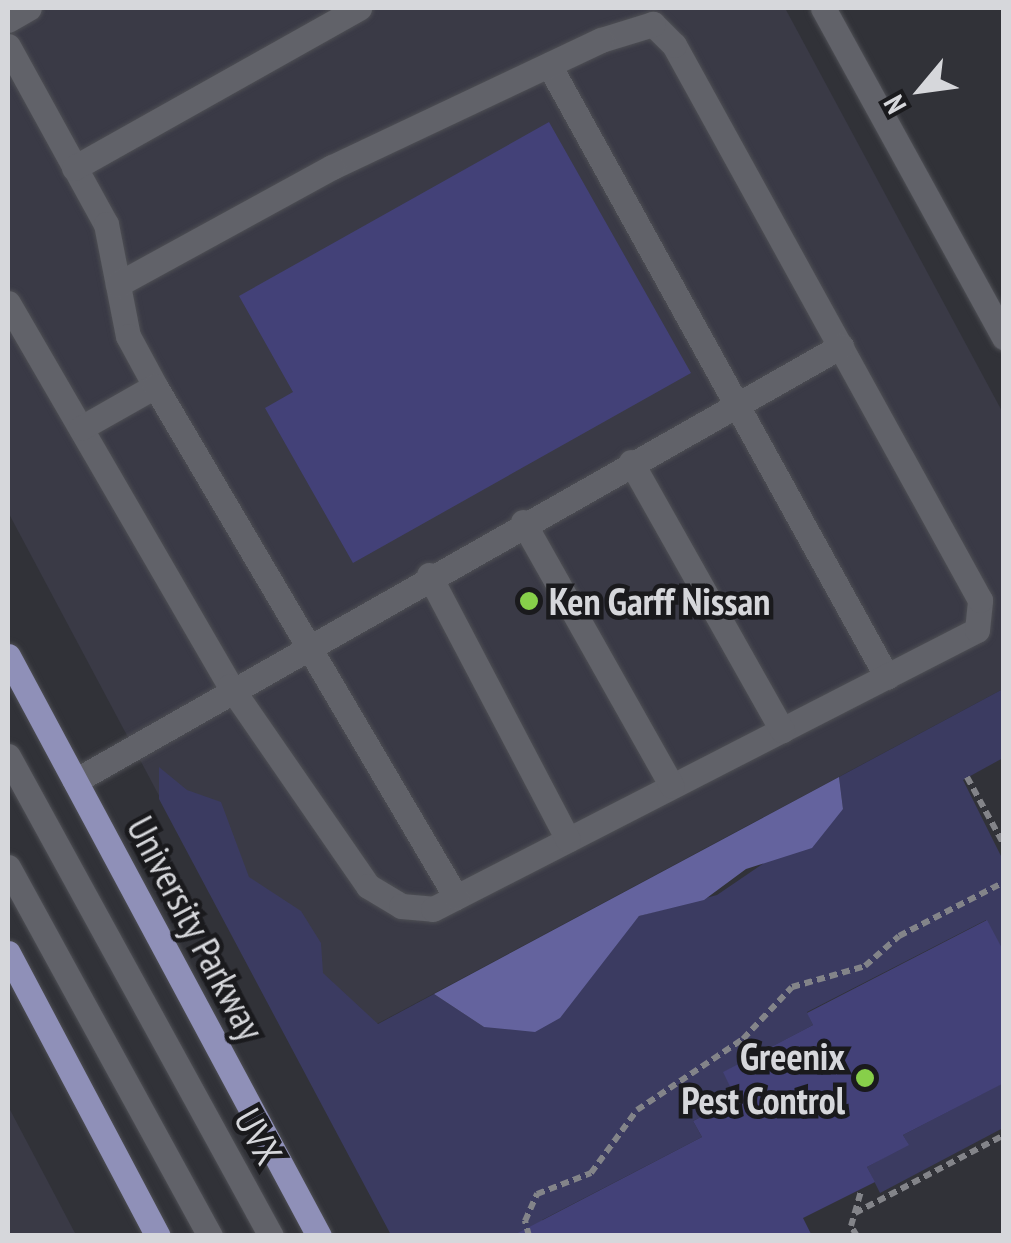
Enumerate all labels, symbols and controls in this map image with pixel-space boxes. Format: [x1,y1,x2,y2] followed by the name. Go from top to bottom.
[871,40,971,140] north arrow
[874,89,914,120] text: N
[549,578,771,624] place label: Ken Garff Nissan
[518,590,540,612] marker: Ken Garff Nissan
[118,808,274,1048] street label: University Parkway
[681,1033,845,1122] place label: Greenix Pest Control
[854,1067,876,1089] marker: Greenix Pest Control
[225,1100,293,1172] street label: UVX

